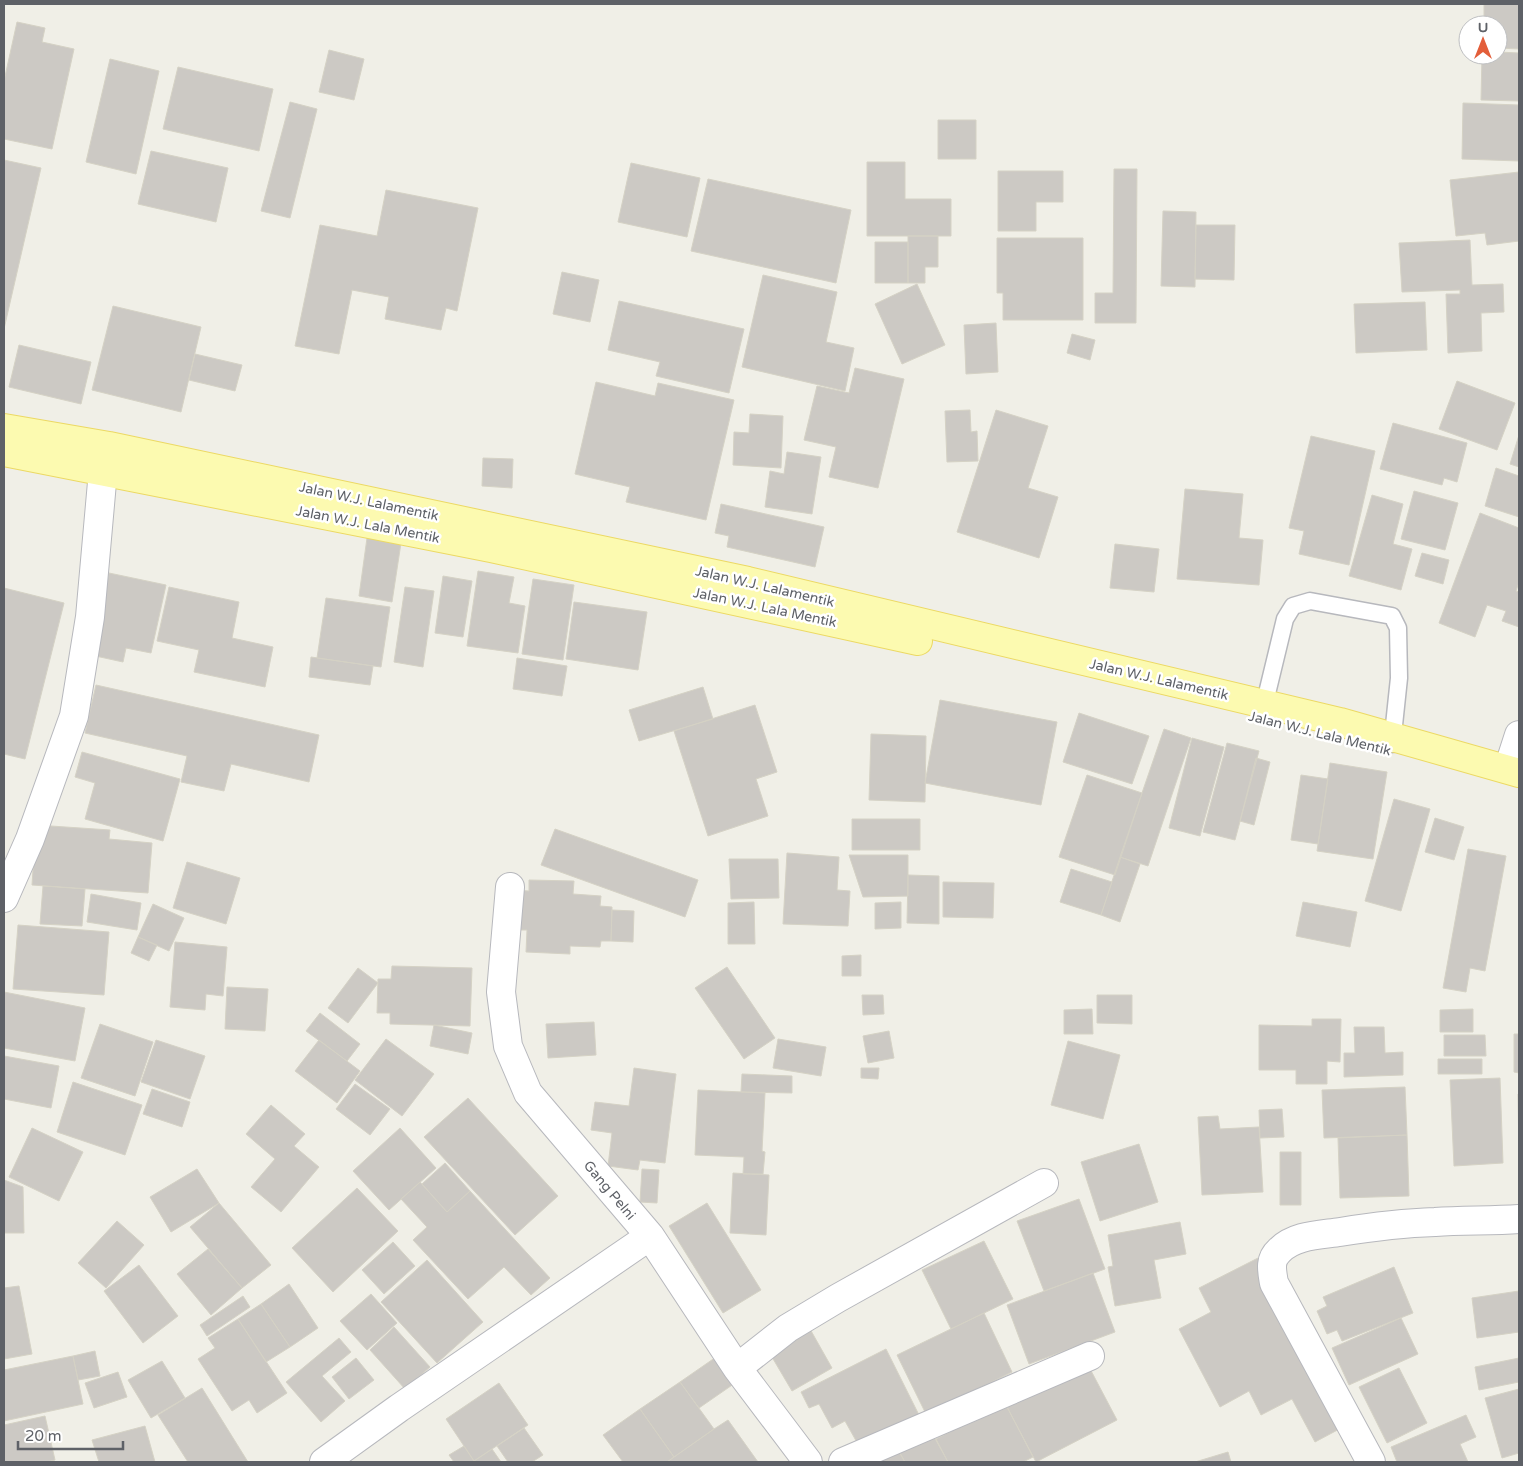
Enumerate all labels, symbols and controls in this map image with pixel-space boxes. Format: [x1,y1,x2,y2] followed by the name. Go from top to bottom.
[1458,15,1508,65] north arrow
[1478,19,1488,36] text: U
[298,478,441,525] street label: Jalan W.J. Lalamentik
[295,502,442,547] street label: Jalan W.J. Lala Mentik
[694,562,836,611] street label: Jalan W.J. Lalamentik
[692,584,839,631] street label: Jalan W.J. Lala Mentik
[1088,655,1230,704] street label: Jalan W.J. Lalamentik
[1247,708,1393,760] street label: Jalan W.J. Lala Mentik
[580,1157,639,1223] street label: Gang Pelni
[18,1418,122,1450] scale bar
[25,1427,62,1445] text: 20 m

